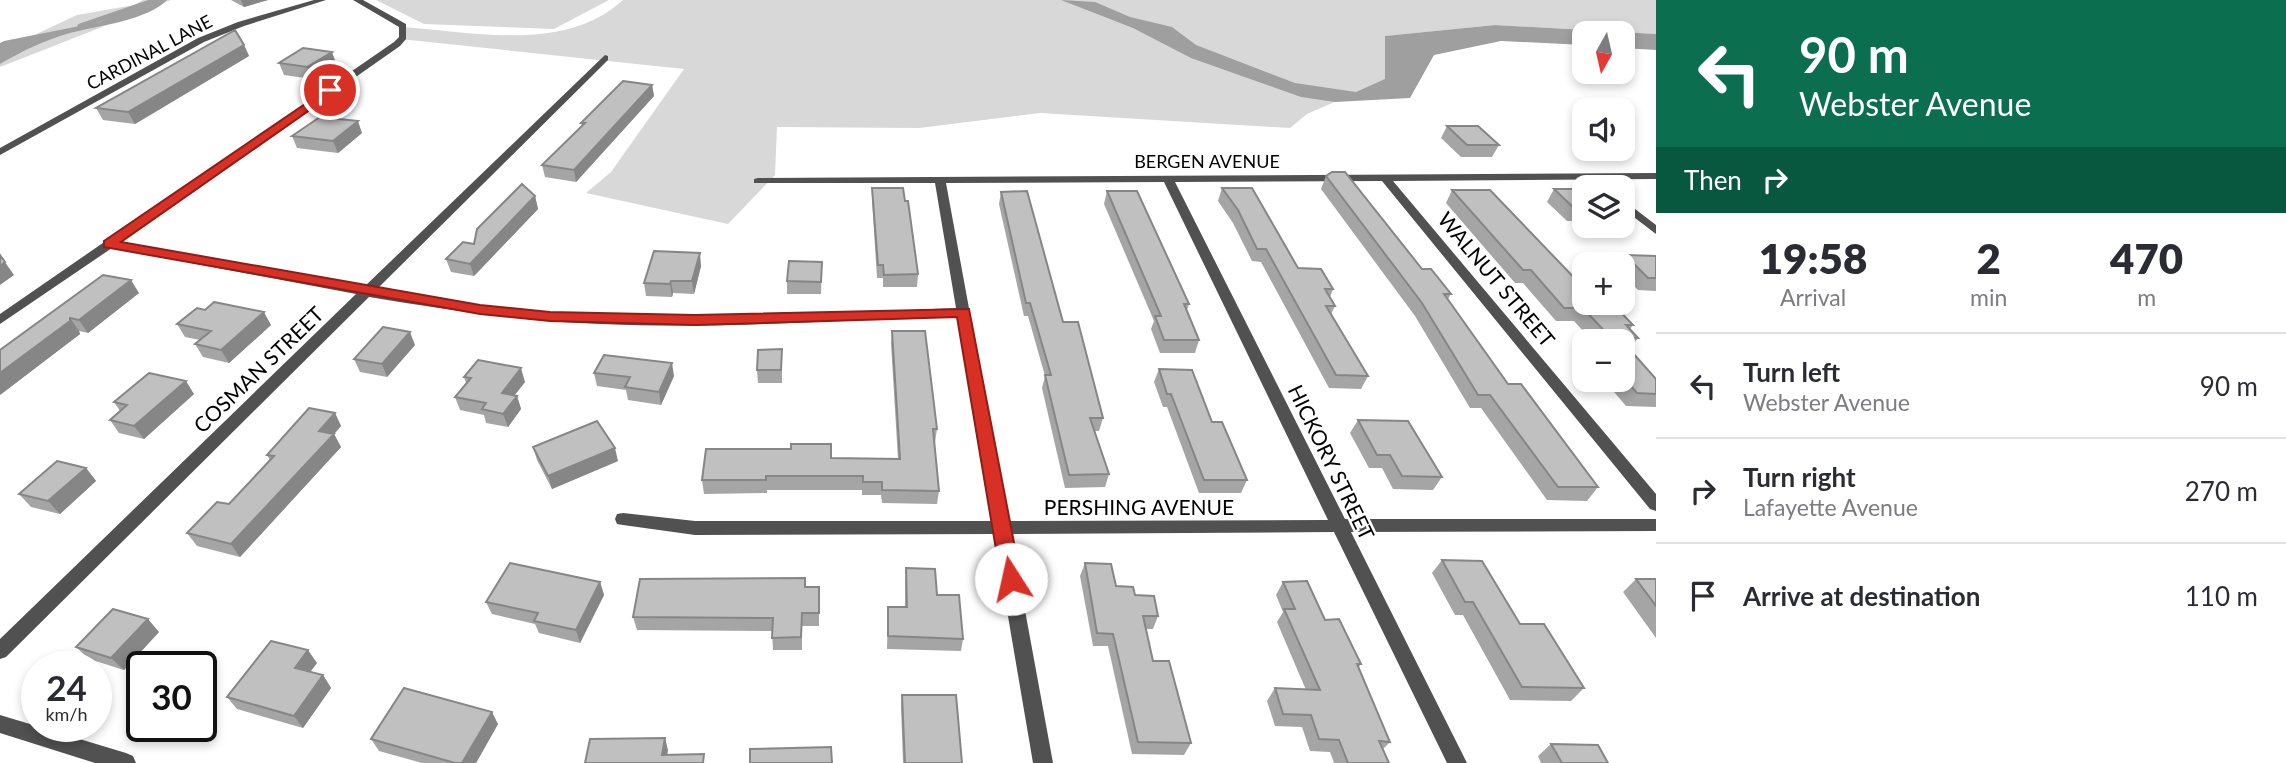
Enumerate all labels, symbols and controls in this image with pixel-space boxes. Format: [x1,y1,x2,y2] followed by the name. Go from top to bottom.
[82,10,216,94] street label: CARDINAL LANE
[1572,21,1634,84] north arrow
[1572,21,1635,392] map controls
[1799,25,1909,83] text: 90 m
[1684,28,1775,119] icon: left
[300,60,360,120] pin
[311,71,349,109] icon: arrive
[1799,84,2031,123] text: Webster Avenue
[1572,98,1635,161] button: sound
[1134,150,1280,172] street label: BERGEN AVENUE
[1756,161,1794,199] icon: right
[1684,164,1742,196] text: Then
[1572,175,1635,238] button: layers
[1433,207,1561,352] street label: WALNUT STREET
[1759,233,1867,283] text: 19:58
[1977,233,2001,283] text: 2
[2110,233,2183,283] text: 470
[1572,252,1635,315] button: +
[1780,283,1846,311] text: Arrival
[1970,283,2007,311] text: min
[2137,283,2156,311] text: m
[188,300,328,437] street label: COSMAN STREET
[1572,329,1635,392] button: −
[1743,356,1840,388] text: Turn left
[1684,367,1722,405] icon: left
[2200,370,2258,402] text: 90 m
[1284,380,1381,544] street label: HICKORY STREET
[1743,388,1910,416] text: Webster Avenue
[1743,461,1856,493] text: Turn right
[1684,472,1722,510] icon: right
[2185,475,2258,507] text: 270 m
[1743,493,1918,521] text: Lafayette Avenue
[1044,494,1234,519] street label: PERSHING AVENUE
[974,542,1048,616] position arrow
[1684,577,1722,615] icon: arrive
[1743,580,1980,612] text: Arrive at destination
[2185,580,2258,612] text: 110 m
[126,651,217,742] speed limit sign: 30
[46,666,87,708] text: 24
[45,703,88,725] text: km/h

